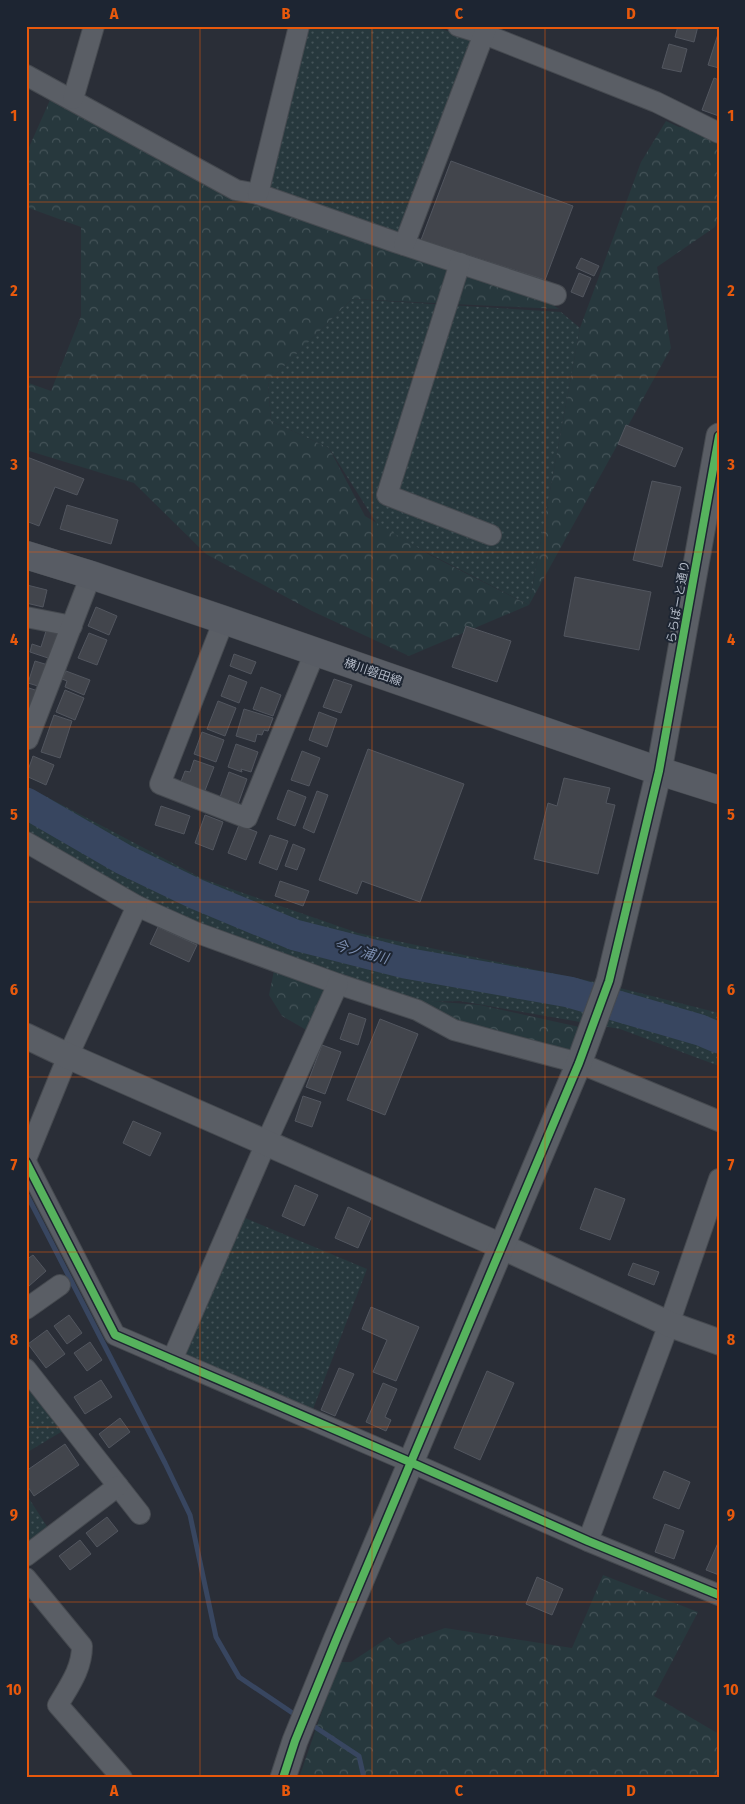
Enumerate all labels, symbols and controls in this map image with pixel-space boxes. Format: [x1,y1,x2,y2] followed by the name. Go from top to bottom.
[109,4,119,23] text: A
[282,4,291,23] text: B
[455,4,464,23] text: C
[626,4,636,23] text: D
[11,106,17,125] text: 1
[728,106,734,125] text: 1
[9,281,18,300] text: 2
[726,281,735,300] text: 2
[9,455,18,474] text: 3
[726,455,735,474] text: 3
[664,559,692,645] street label: ららぽーと通り
[10,630,18,649] text: 4
[727,630,735,649] text: 4
[342,656,404,688] street label: 横川磐田線
[10,805,18,824] text: 5
[727,805,735,824] text: 5
[332,937,392,968] water label: 今ノ浦川
[10,980,18,999] text: 6
[727,980,735,999] text: 6
[11,1155,18,1174] text: 7
[728,1155,735,1174] text: 7
[10,1330,19,1349] text: 8
[727,1330,736,1349] text: 8
[10,1505,18,1524] text: 9
[727,1505,735,1524] text: 9
[6,1680,22,1699] text: 10
[723,1680,739,1699] text: 10
[109,1781,119,1800] text: A
[282,1781,291,1800] text: B
[455,1781,464,1800] text: C
[626,1781,636,1800] text: D

